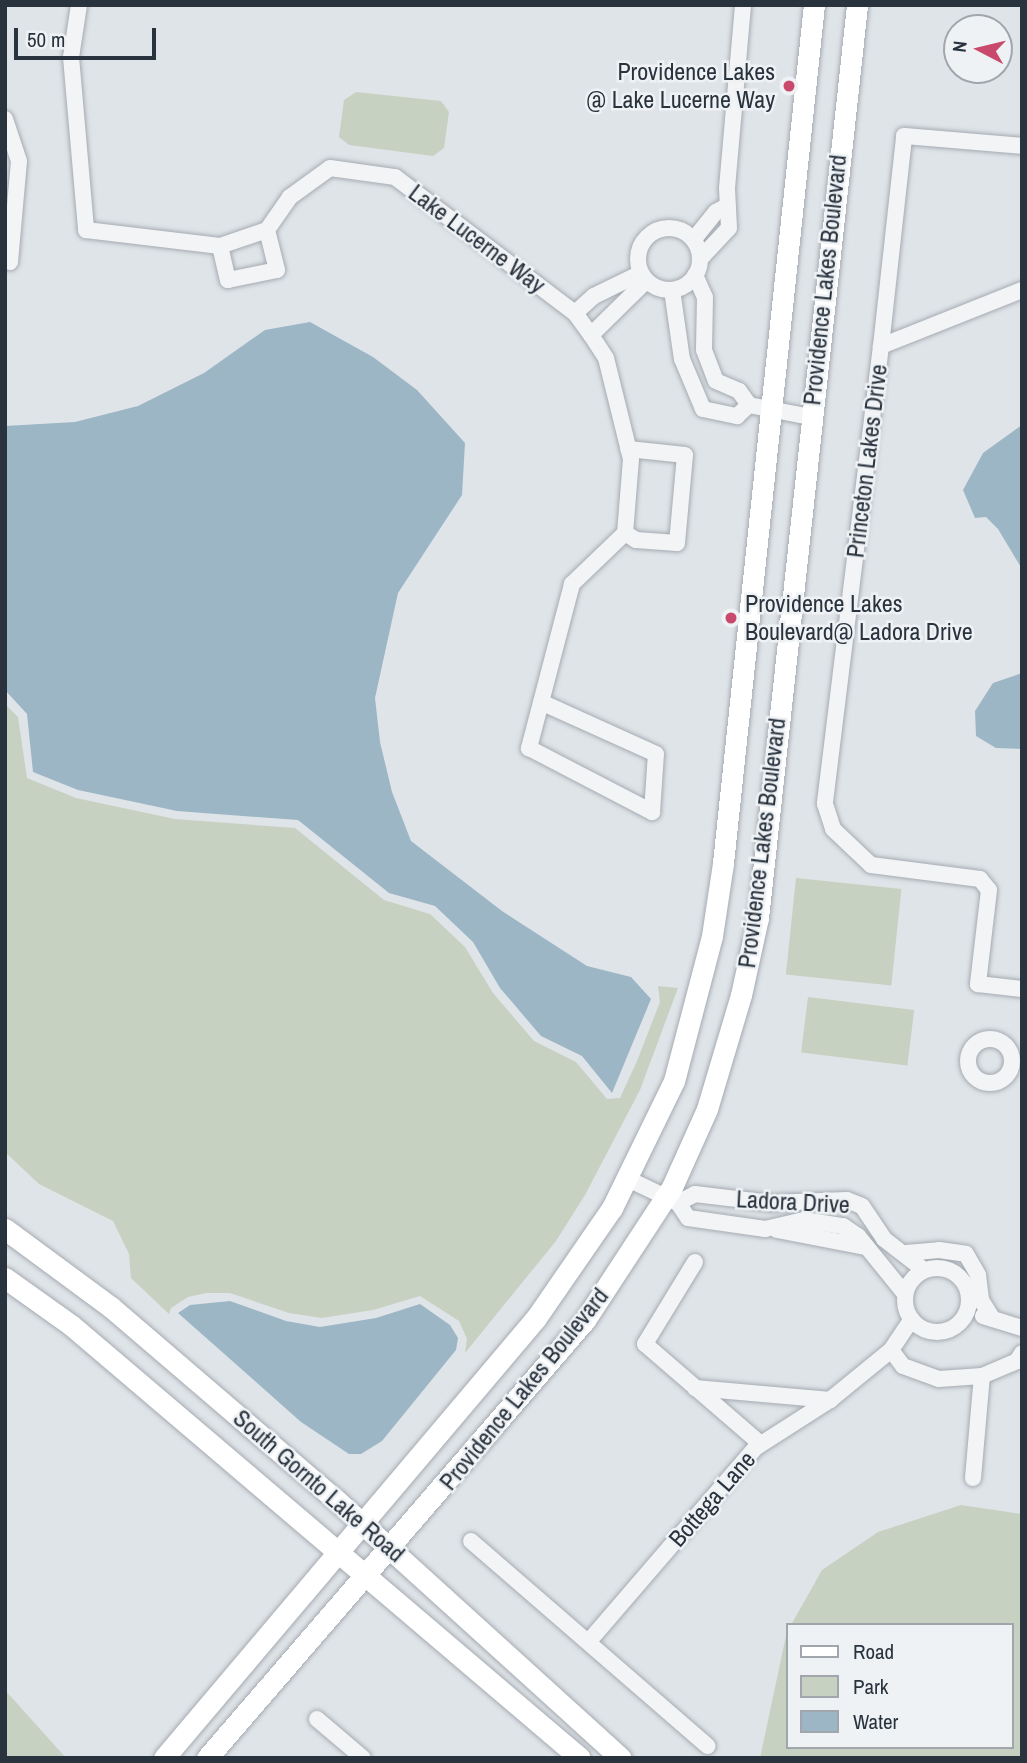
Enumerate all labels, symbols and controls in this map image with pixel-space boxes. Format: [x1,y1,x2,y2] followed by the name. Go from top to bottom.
[18,14,159,58] scale bar
[943,14,1013,84] north arrow
[27,25,65,54] text: 50 m
[946,40,973,54] text: N
[586,58,775,114] place label: Providence Lakes @ Lake Lucerne Way
[781,78,797,94] marker: Providence Lakes @ Lake Lucerne Way
[798,153,852,407] street label: Providence Lakes Boulevard
[403,178,551,300] street label: Lake Lucerne Way
[841,363,893,559] street label: Princeton Lakes Drive
[745,590,973,646] place label: Providence Lakes Boulevard@ Ladora Drive
[723,610,739,626] marker: Providence Lakes Boulevard@ Ladora Drive
[732,716,792,970] street label: Providence Lakes Boulevard
[735,1185,851,1219] street label: Ladora Drive
[434,1282,614,1496] street label: Providence Lakes Boulevard
[227,1404,411,1568] street label: South Gornto Lake Road
[663,1445,761,1553] street label: Bottega Lane
[786,1623,1013,1749] legend
[853,1637,894,1666] text: Road
[853,1672,888,1701] text: Park
[853,1707,898,1736] text: Water

